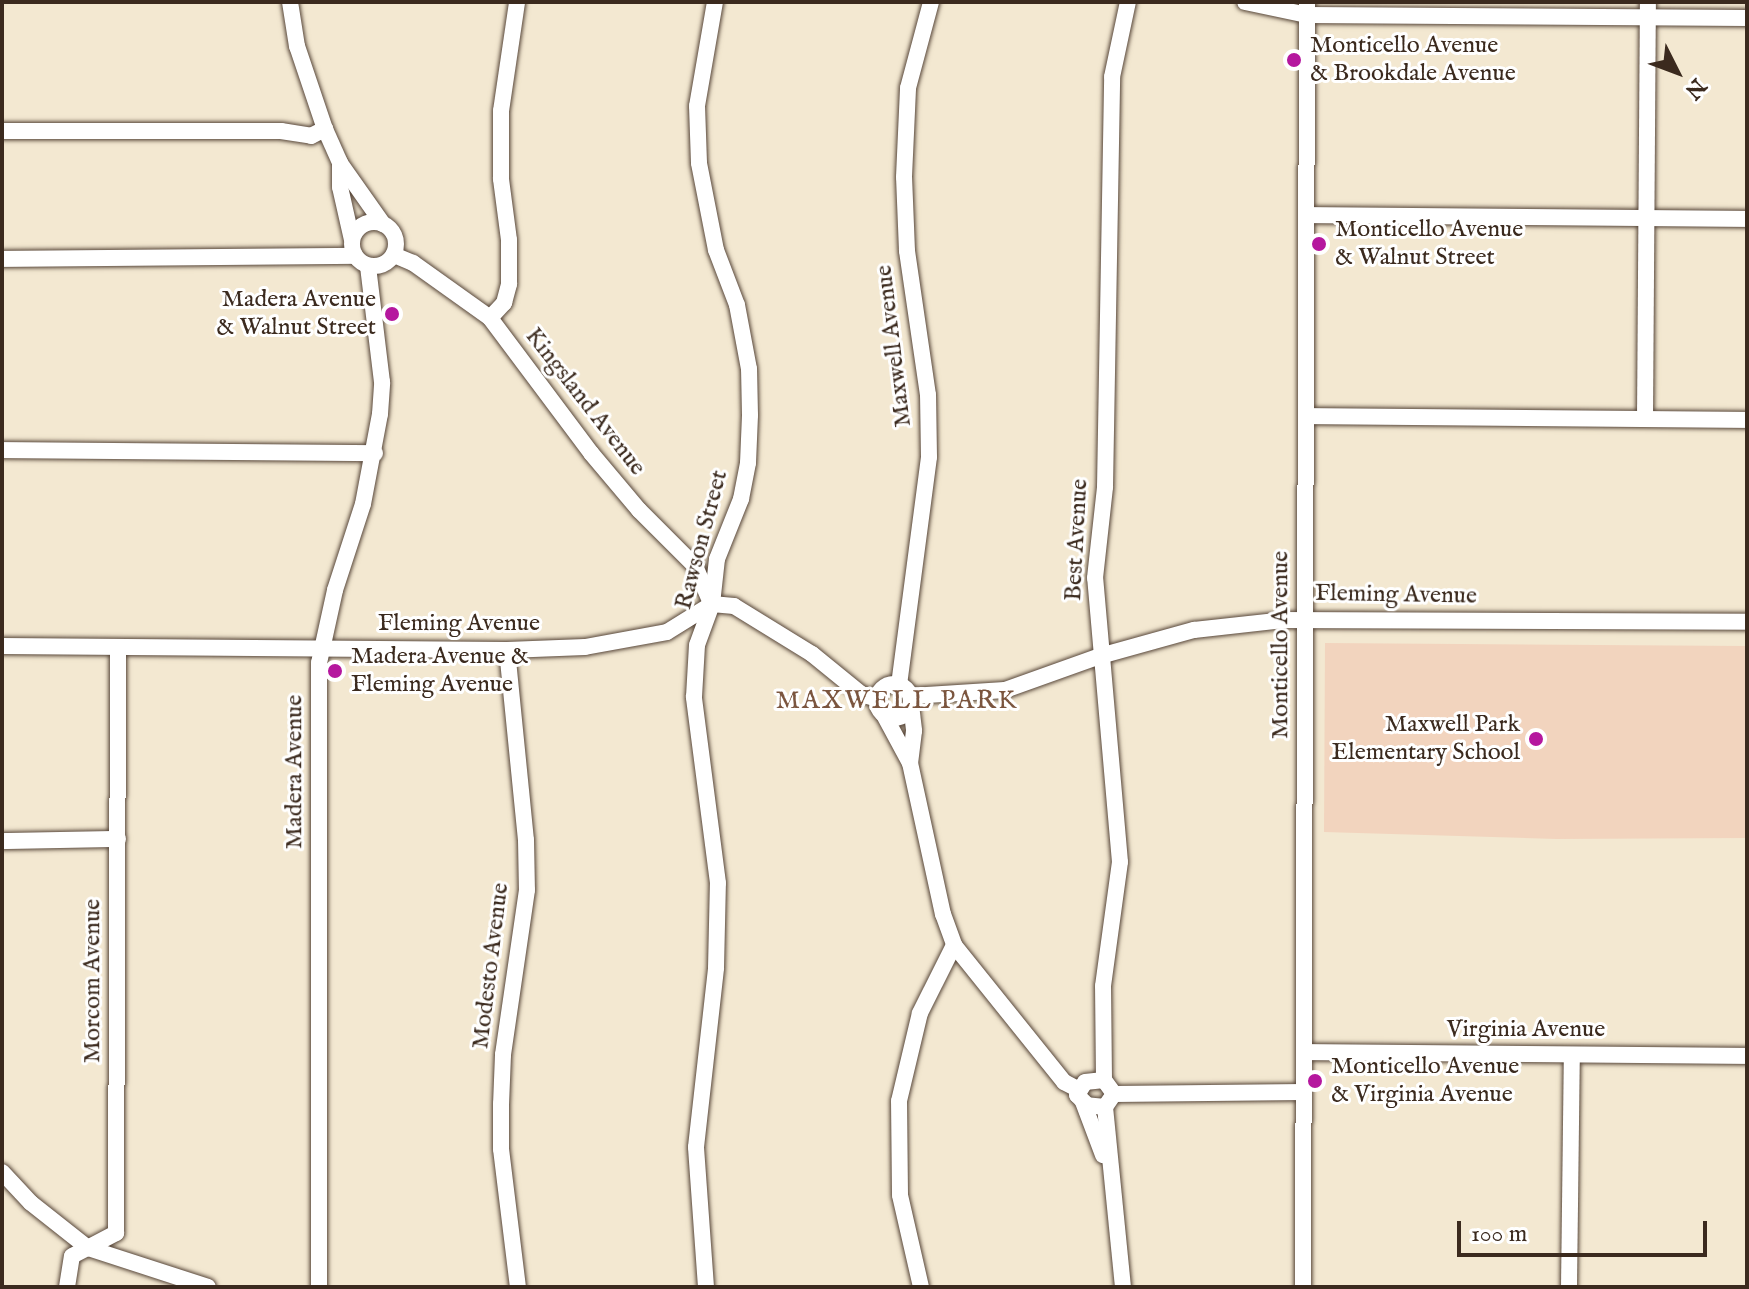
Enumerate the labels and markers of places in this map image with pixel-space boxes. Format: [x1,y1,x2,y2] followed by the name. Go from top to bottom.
[1310,32,1516,88] place label: Monticello Avenue & Brookdale Avenue
[1285,51,1303,69] marker: Monticello Avenue & Brookdale Avenue
[1335,216,1523,272] place label: Monticello Avenue & Walnut Street
[1310,235,1328,253] marker: Monticello Avenue & Walnut Street
[216,286,376,342] place label: Madera Avenue & Walnut Street
[383,305,401,323] marker: Madera Avenue & Walnut Street
[351,643,529,699] place label: Madera Avenue & Fleming Avenue
[326,662,344,680] marker: Madera Avenue & Fleming Avenue
[1332,711,1520,767] place label: Maxwell Park Elementary School
[1527,730,1545,748] marker: Maxwell Park Elementary School
[1331,1053,1519,1109] place label: Monticello Avenue & Virginia Avenue
[1306,1072,1324,1090] marker: Monticello Avenue & Virginia Avenue

